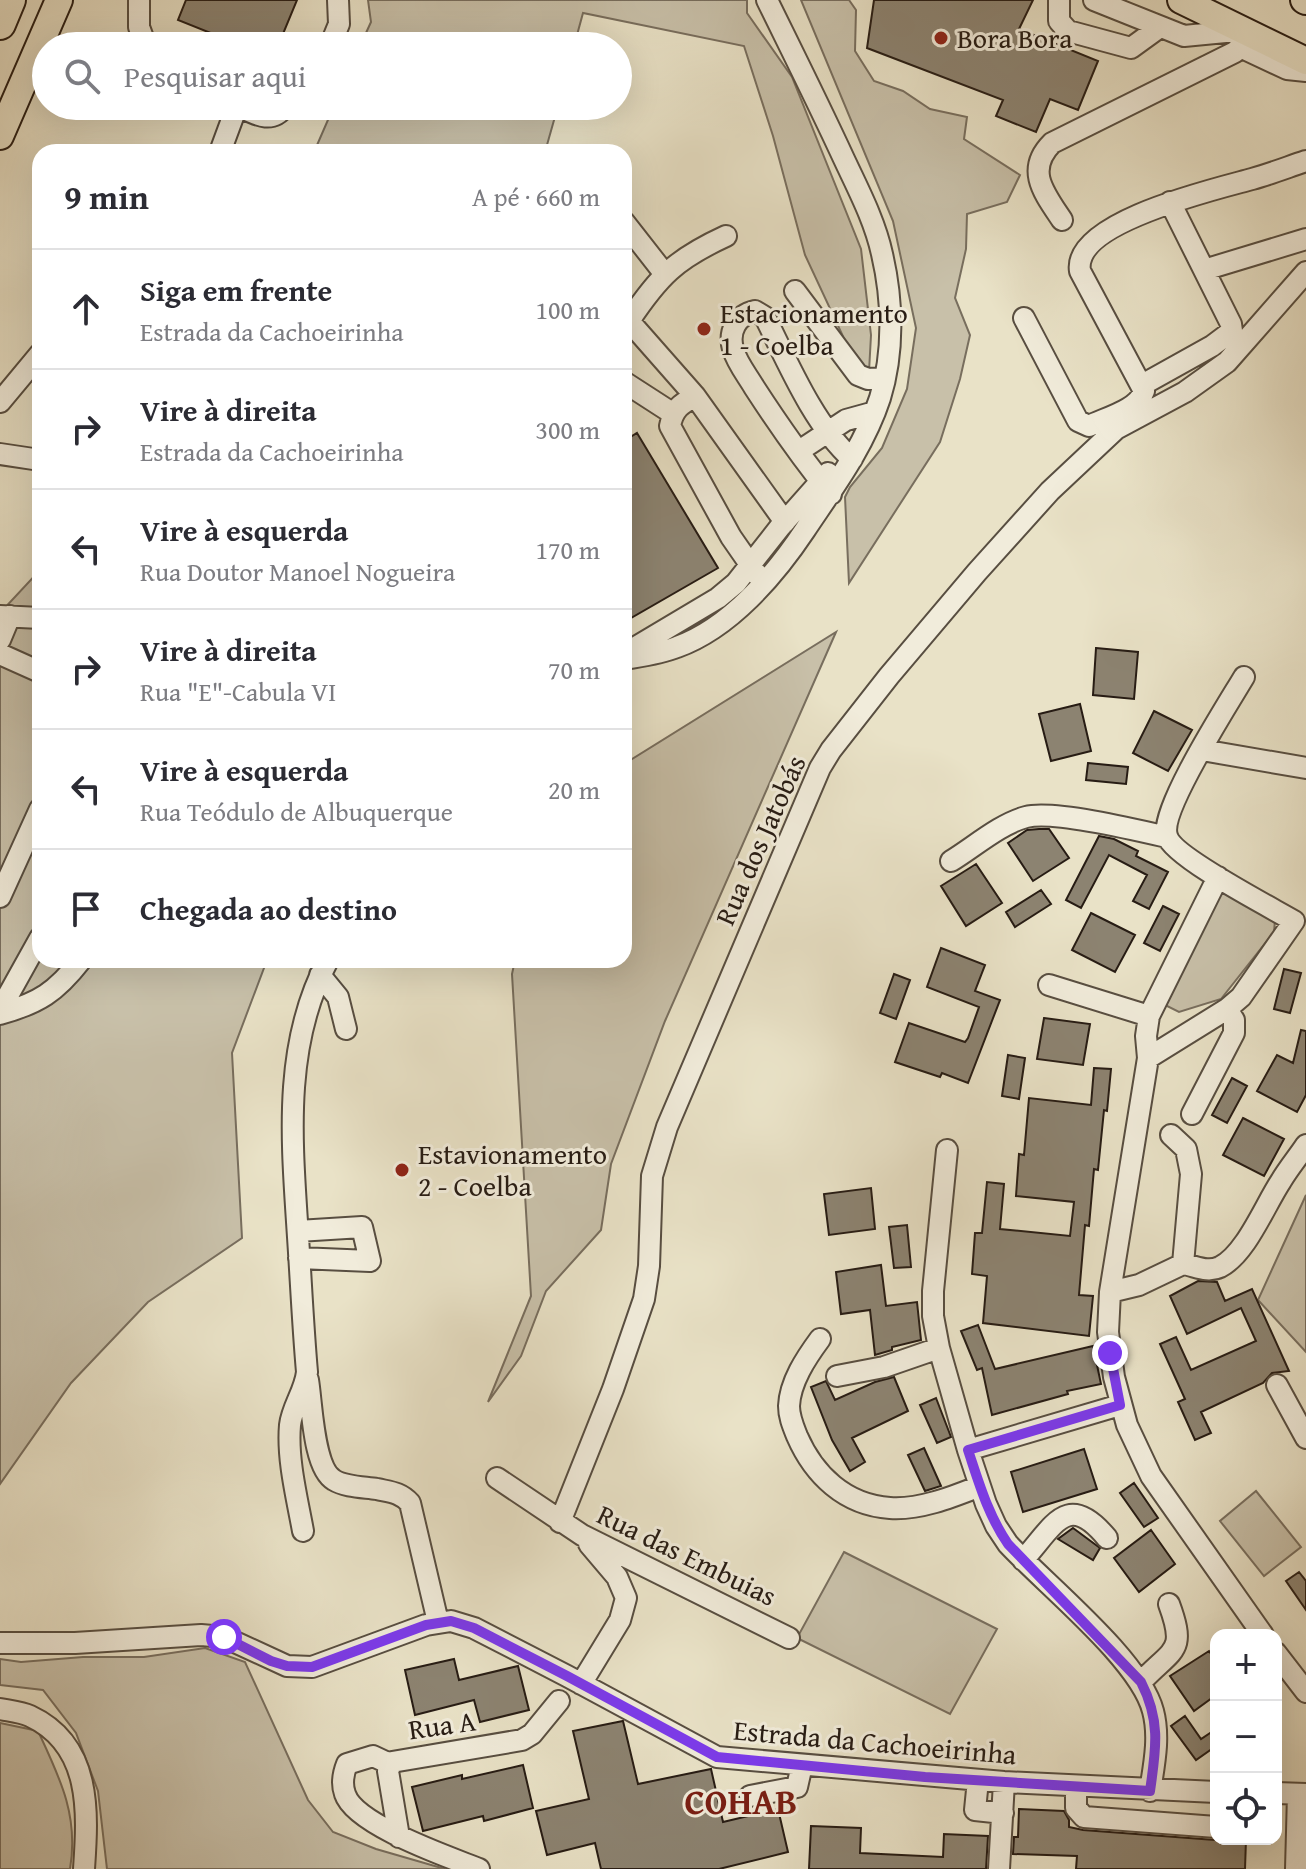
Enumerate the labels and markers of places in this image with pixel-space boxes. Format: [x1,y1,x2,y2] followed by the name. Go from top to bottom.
[957,17,1073,58] place label: Bora Bora
[932,29,950,47] marker: Bora Bora
[720,292,908,365] place label: Estacionamento 1 - Coelba
[695,320,713,338] marker: Estacionamento 1 - Coelba
[418,1133,607,1206] place label: Estavionamento 2 - Coelba
[393,1161,411,1179] marker: Estavionamento 2 - Coelba

